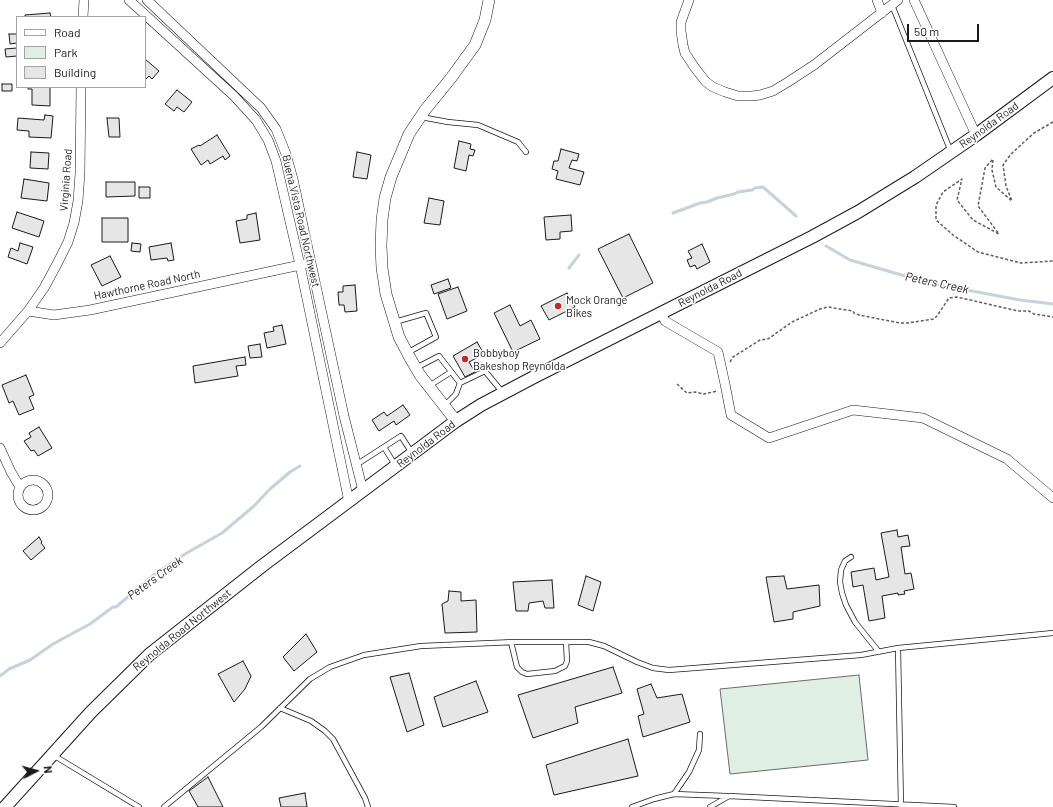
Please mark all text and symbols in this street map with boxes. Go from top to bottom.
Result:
legend [16,16,146,88]
scale bar [909,16,981,42]
text: 50 m [914,24,939,38]
text: Road [54,25,81,39]
text: Park [54,45,78,59]
text: Building [54,65,96,79]
street label: Reynolda Road [957,99,1021,151]
street label: Virginia Road [57,148,75,212]
street label: Buena Vista Road Northwest [279,154,323,288]
street label: Reynolda Road [676,266,744,310]
street label: Hawthorne Road North [93,267,201,303]
water label: Peters Creek [904,269,970,297]
place label: Mock Orange Bikes [566,293,627,319]
marker: Mock Orange Bikes [553,301,563,311]
place label: Bobbyboy Bakeshop Reynolda [473,346,565,372]
marker: Bobbyboy Bakeshop Reynolda [460,354,470,364]
street label: Reynolda Road [394,418,458,470]
water label: Peters Creek [125,553,185,603]
street label: Reynolda Road Northwest [130,586,234,674]
north arrow [16,751,56,791]
text: N [42,765,55,774]

